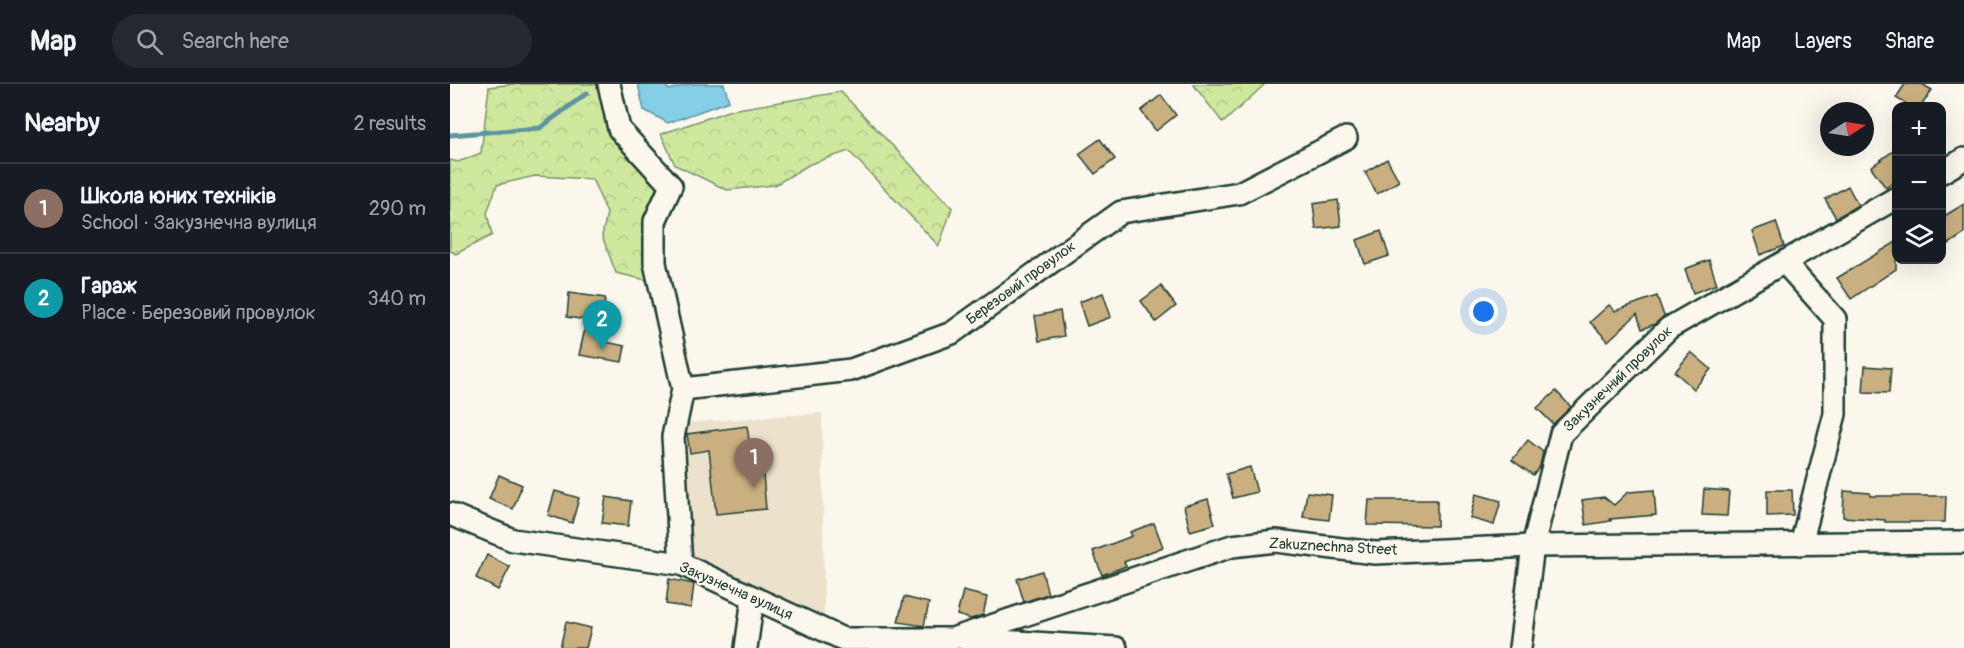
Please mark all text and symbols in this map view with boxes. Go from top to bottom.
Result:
search box [112,14,532,68]
text: Map [30,24,76,59]
icon: search [133,25,166,58]
text: Search here [181,27,289,55]
text: Map [1726,28,1761,55]
text: Layers [1794,28,1852,55]
text: Share [1885,28,1934,55]
north arrow [1820,102,1874,156]
map controls [1892,102,1946,264]
button: + [1892,102,1946,156]
text: Nearby [24,107,100,139]
text: 2 results [354,111,426,136]
button: − [1892,156,1946,210]
text: Школа юних техніків [81,182,276,210]
text: 1 [40,196,47,221]
text: 290 m [369,196,426,221]
text: School · Закузнечна вулиця [81,210,317,235]
button: layers [1892,210,1946,264]
street label: Березовий провулок [962,237,1080,329]
text: Гараж [81,272,136,300]
text: 2 [38,286,49,311]
text: 340 m [367,286,426,311]
your location [1469,297,1498,326]
text: Place · Березовий провулок [81,300,316,325]
pin: 2 [582,300,622,350]
street label: Закузнечний провулок [1559,322,1677,436]
pin: 1 [734,438,774,488]
street label: Zakuznechna Street [1268,534,1399,560]
street label: Закузнечна вулиця [676,557,796,625]

